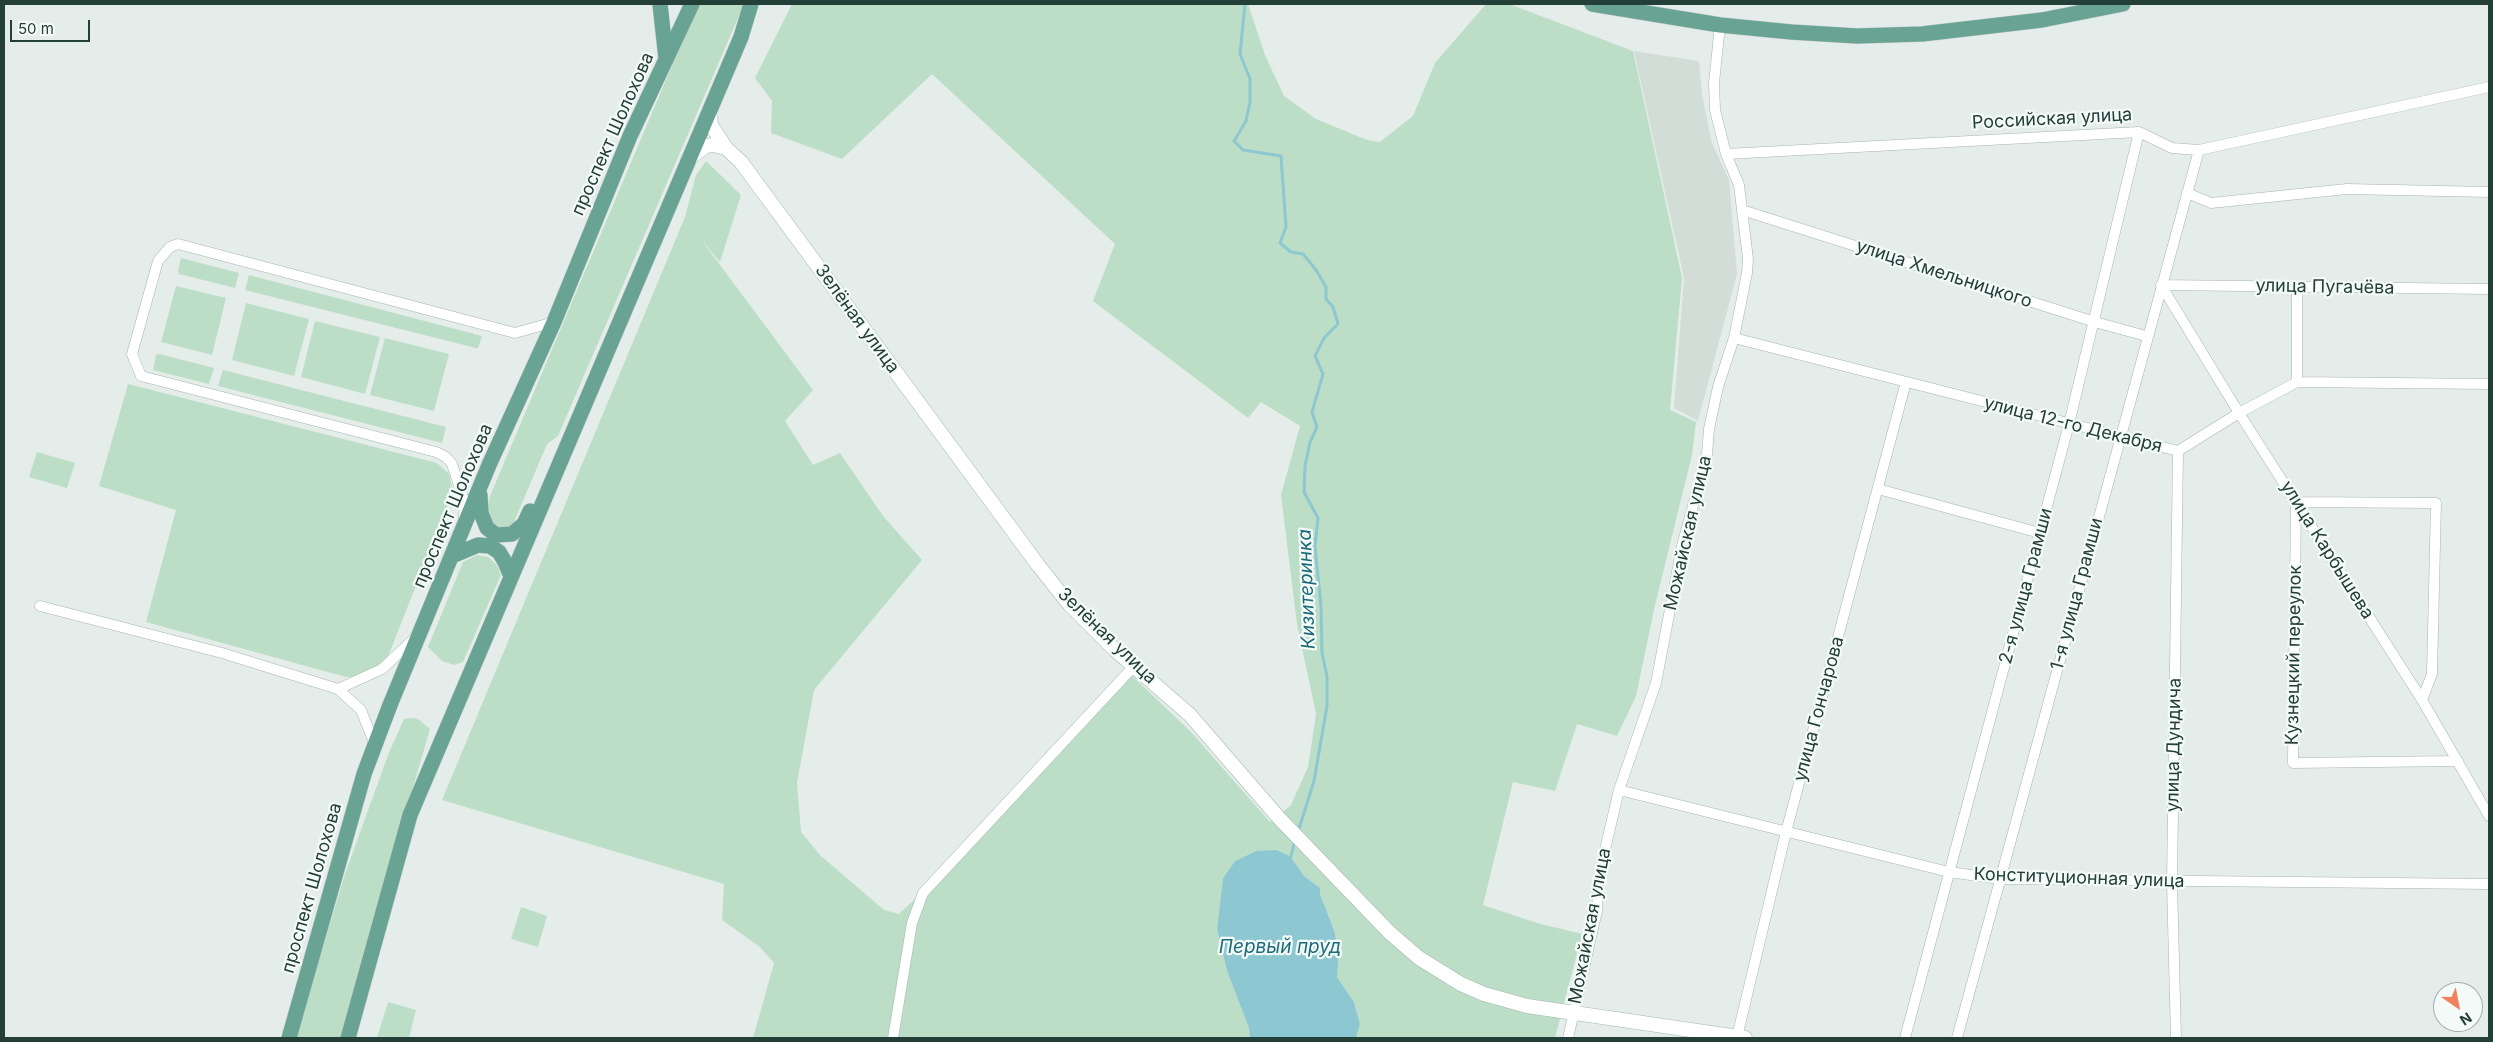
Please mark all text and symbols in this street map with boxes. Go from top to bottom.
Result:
scale bar [12,10,92,42]
text: 50 m [18,19,54,38]
street label: проспект Шолохова [567,49,659,219]
street label: Российская улица [1971,104,2133,134]
street label: улица Хмельницкого [1853,235,2035,313]
street label: Зелёная улица [810,260,904,378]
street label: улица Пугачёва [2255,275,2395,299]
street label: улица 12-го Декабря [1982,392,2164,458]
street label: проспект Шолохова [409,421,497,591]
street label: Можайская улица [1660,453,1716,613]
street label: улица Карбышева [2276,477,2378,623]
street label: 2-я улица Грамши [1995,506,2057,666]
street label: 1-я улица Грамши [2046,515,2108,673]
water label: Кизитеринка [1294,529,1320,649]
street label: Кузнецкий переулок [2282,565,2306,745]
street label: Зелёная улица [1053,583,1161,689]
street label: улица Гончарова [1789,634,1849,784]
street label: улица Дундича [2162,678,2186,812]
street label: проспект Шолохова [277,800,347,976]
street label: Можайская улица [1564,846,1616,1006]
street label: Конституционная улица [1973,864,2185,892]
water label: Первый пруд [1219,936,1341,958]
north arrow [2433,982,2483,1032]
text: N [2457,1009,2475,1029]

